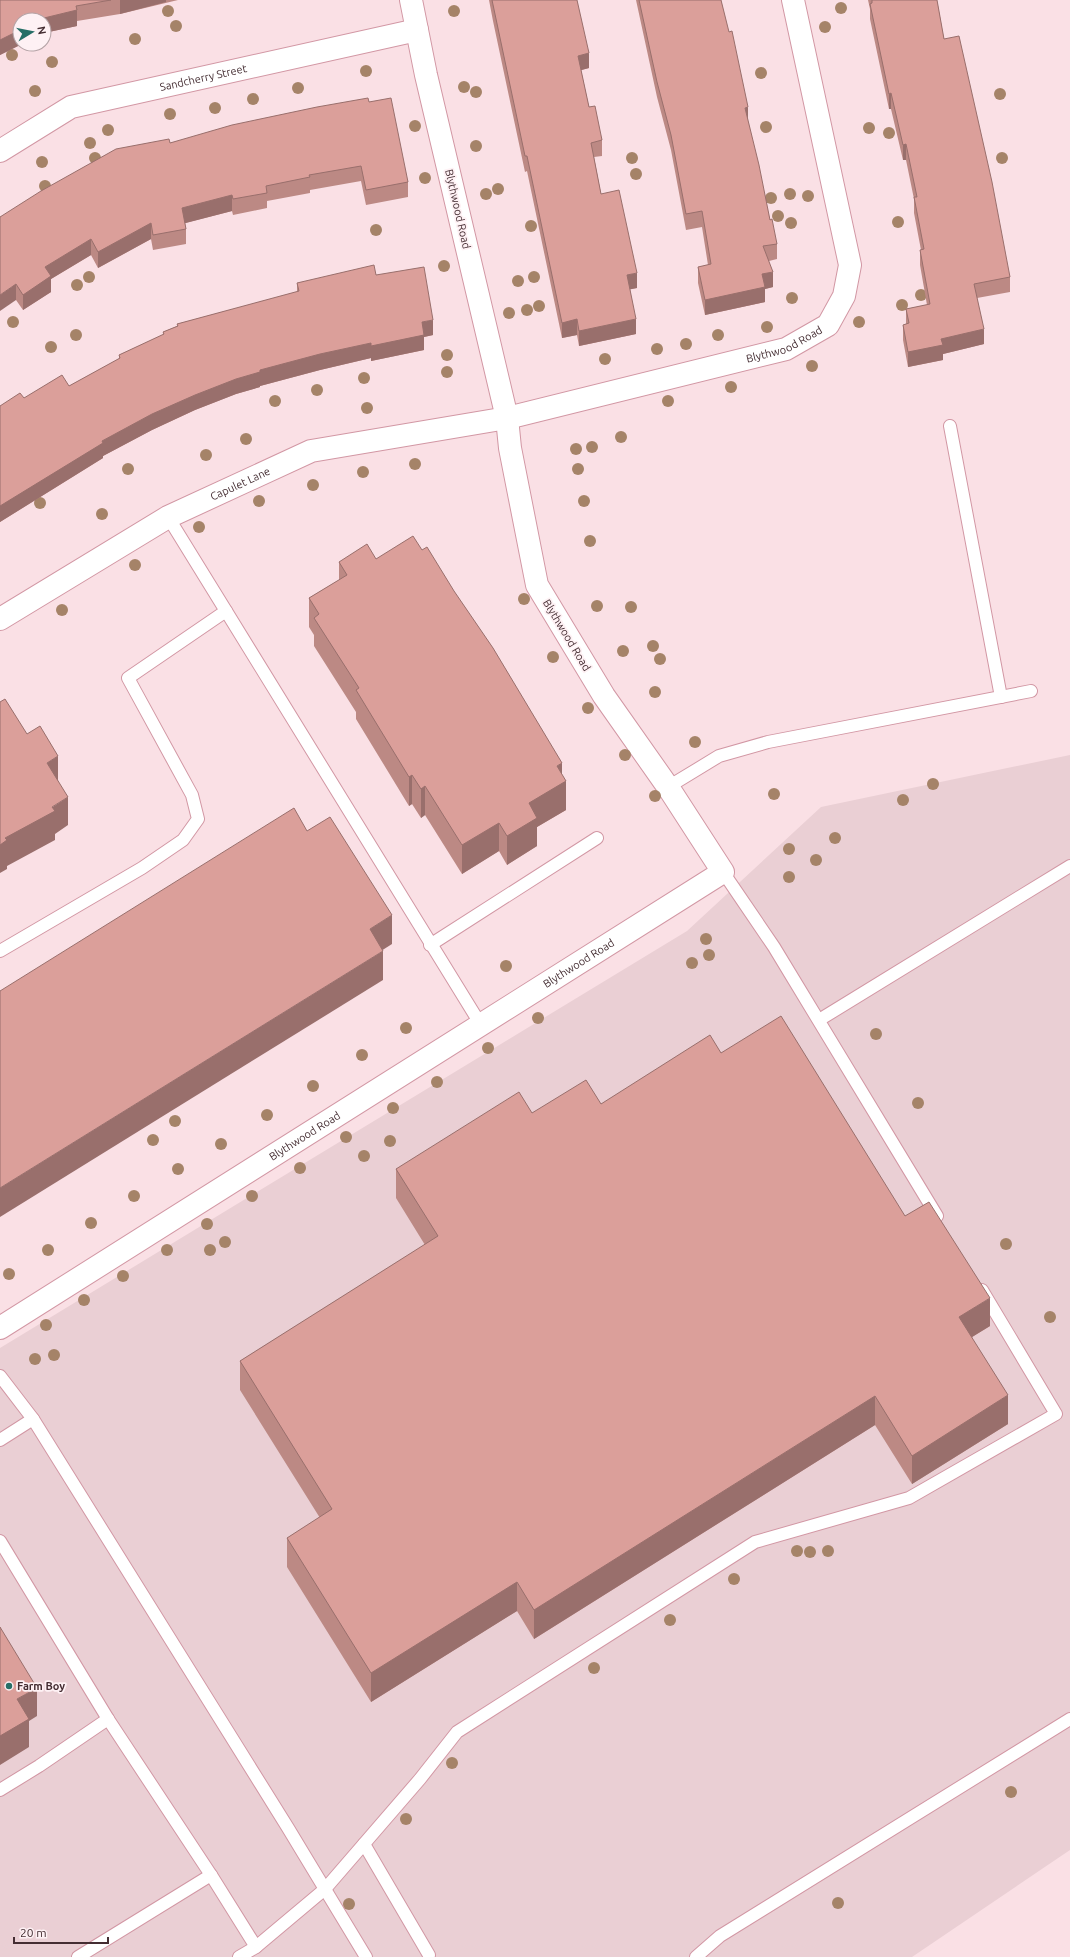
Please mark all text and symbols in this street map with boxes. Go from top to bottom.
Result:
north arrow [12,12,52,52]
text: N [35,25,48,35]
street label: Sandcherry Street [159,62,249,93]
street label: Blythwood Road [443,168,473,250]
street label: Blythwood Road [745,324,824,365]
street label: Capulet Lane [208,465,272,503]
street label: Blythwood Road [541,597,593,673]
street label: Blythwood Road [541,936,616,990]
street label: Blythwood Road [267,1109,342,1163]
place label: Farm Boy [17,1680,65,1692]
marker: Farm Boy [4,1681,14,1691]
scale bar [14,1919,108,1945]
text: 20 m [20,1926,47,1939]

